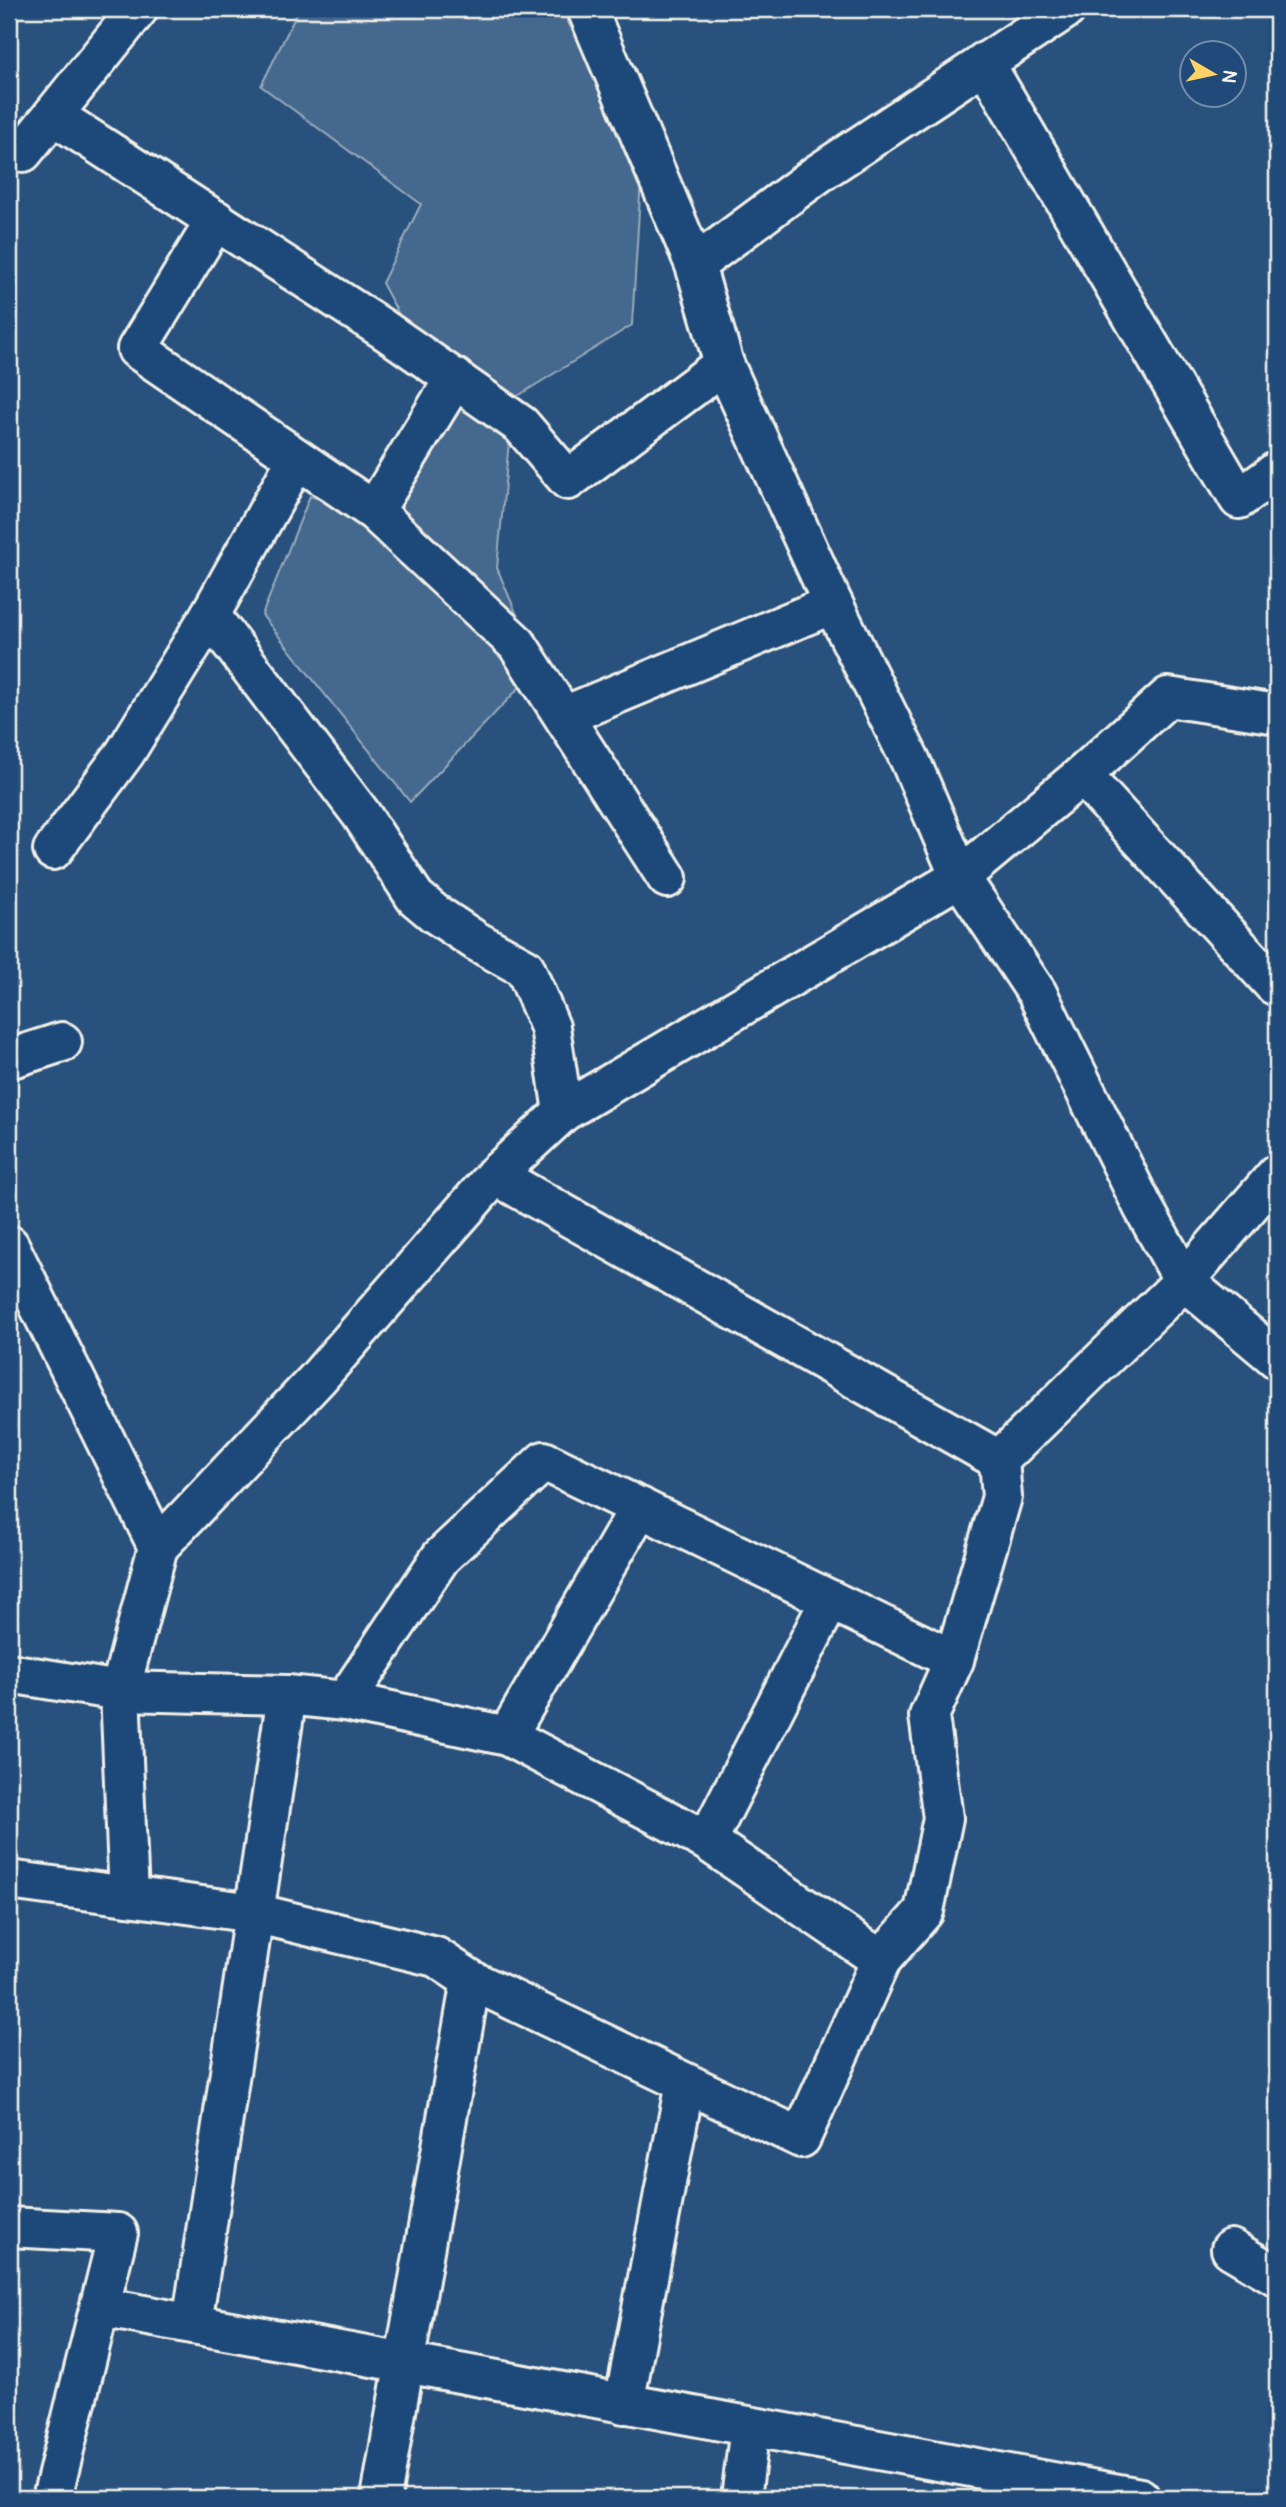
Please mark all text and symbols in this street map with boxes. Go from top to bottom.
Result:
north arrow [1178,38,1248,108]
text: N [1216,68,1242,85]

